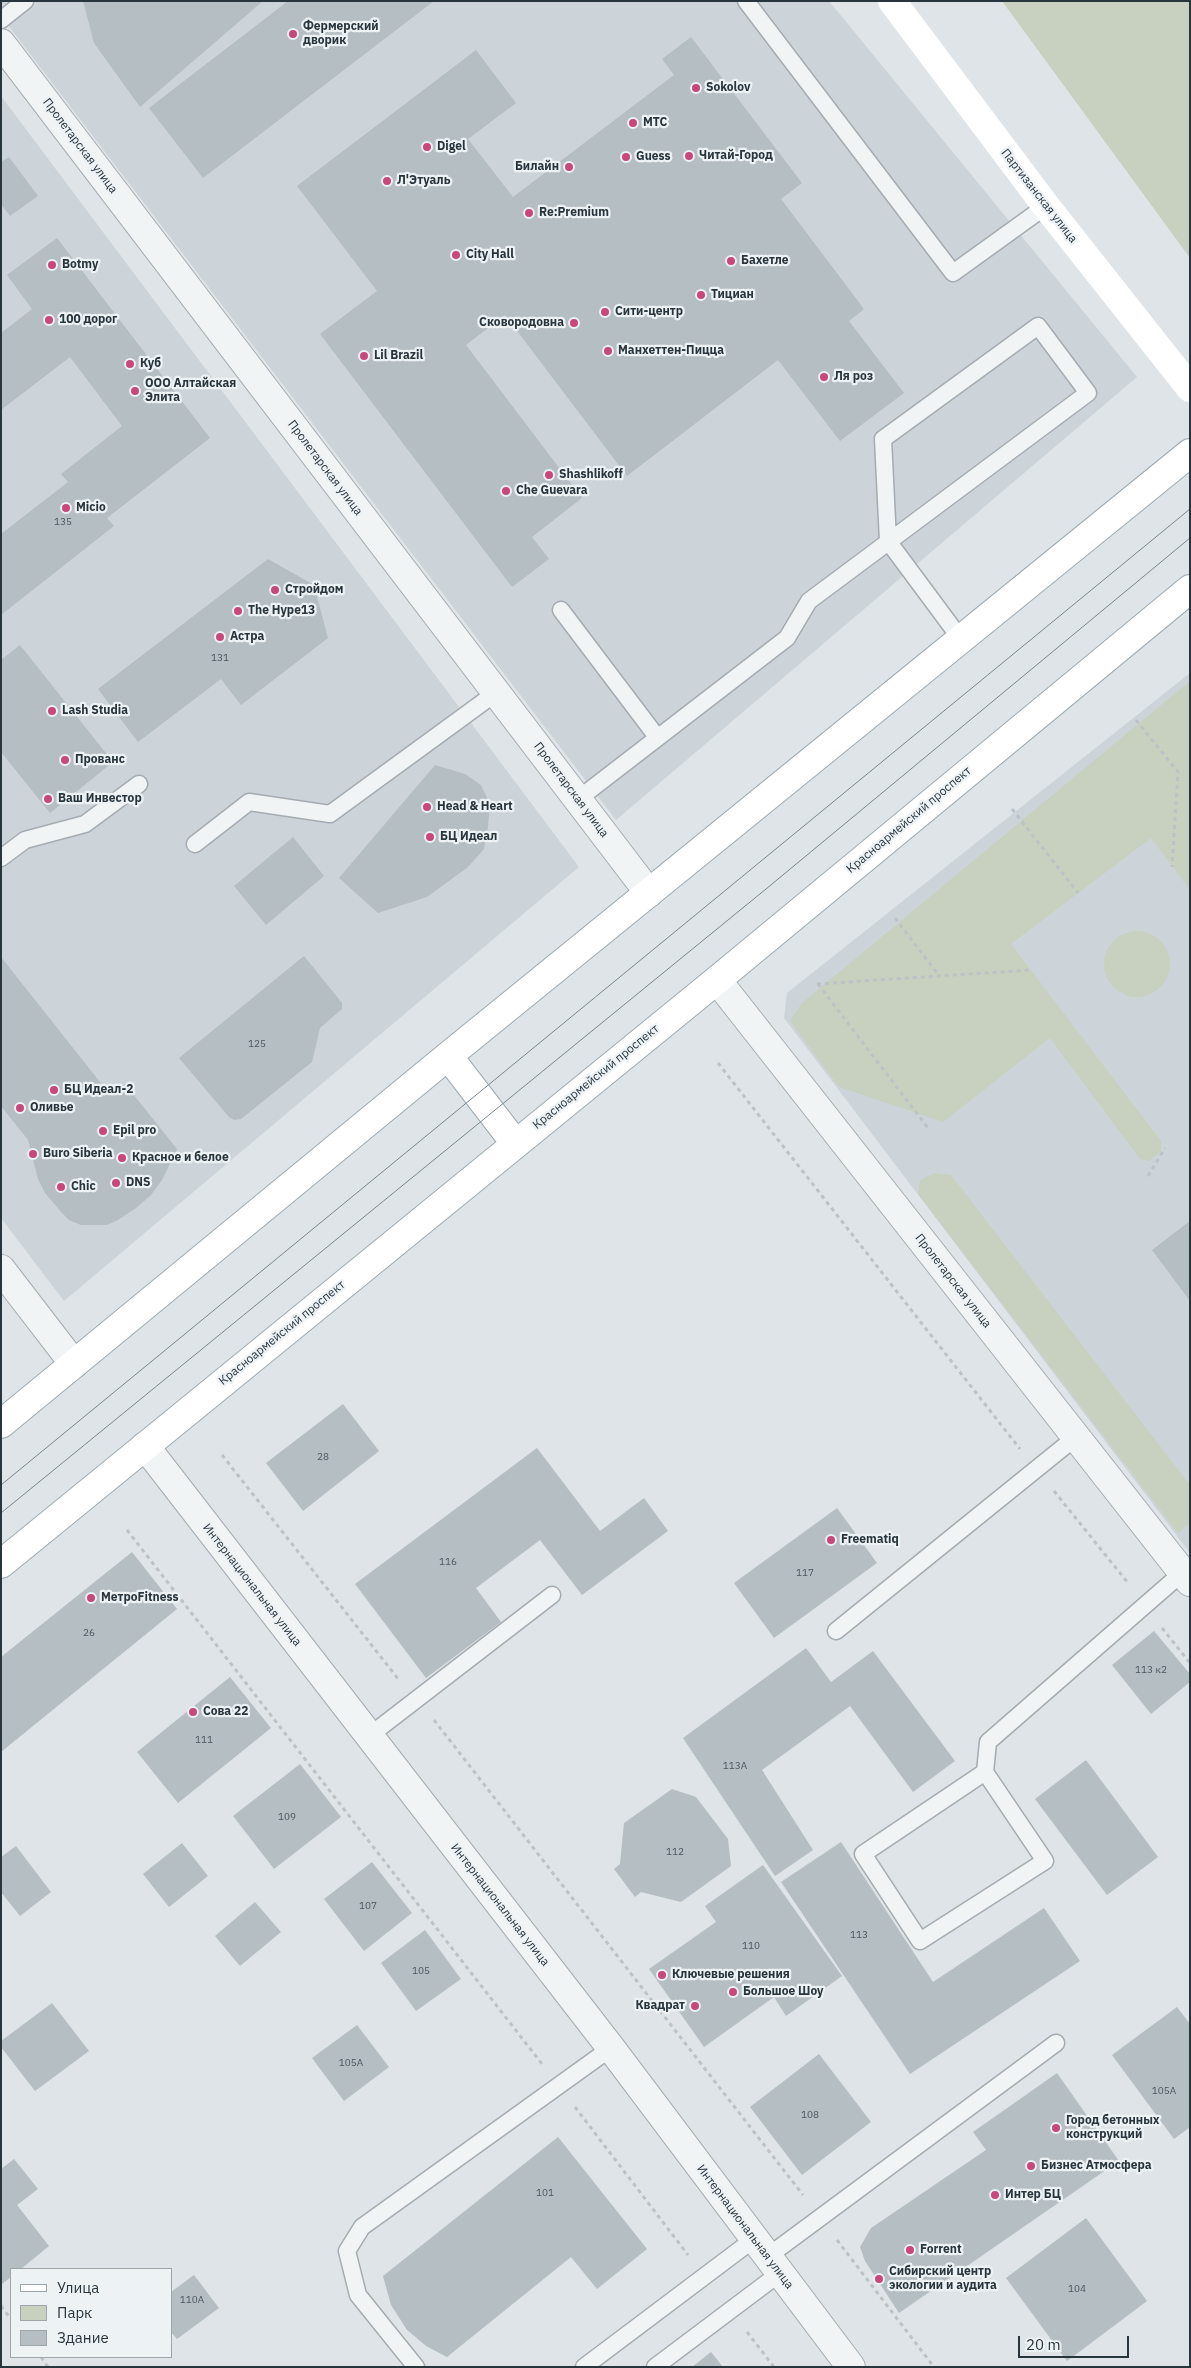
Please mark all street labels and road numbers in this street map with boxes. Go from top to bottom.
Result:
street label: Пролетарская улица [40,96,120,196]
street label: Партизанская улица [998,146,1080,246]
street label: Пролетарская улица [285,418,365,518]
street label: Пролетарская улица [531,740,611,840]
street label: Красноармейский проспект [844,764,974,876]
street label: Красноармейский проспект [530,1022,662,1132]
street label: Пролетарская улица [912,1231,994,1331]
street label: Красноармейский проспект [216,1278,348,1388]
street label: Интернациональная улица [200,1521,304,1649]
street label: Интернациональная улица [448,1841,552,1969]
street label: Интернациональная улица [694,2162,796,2292]

